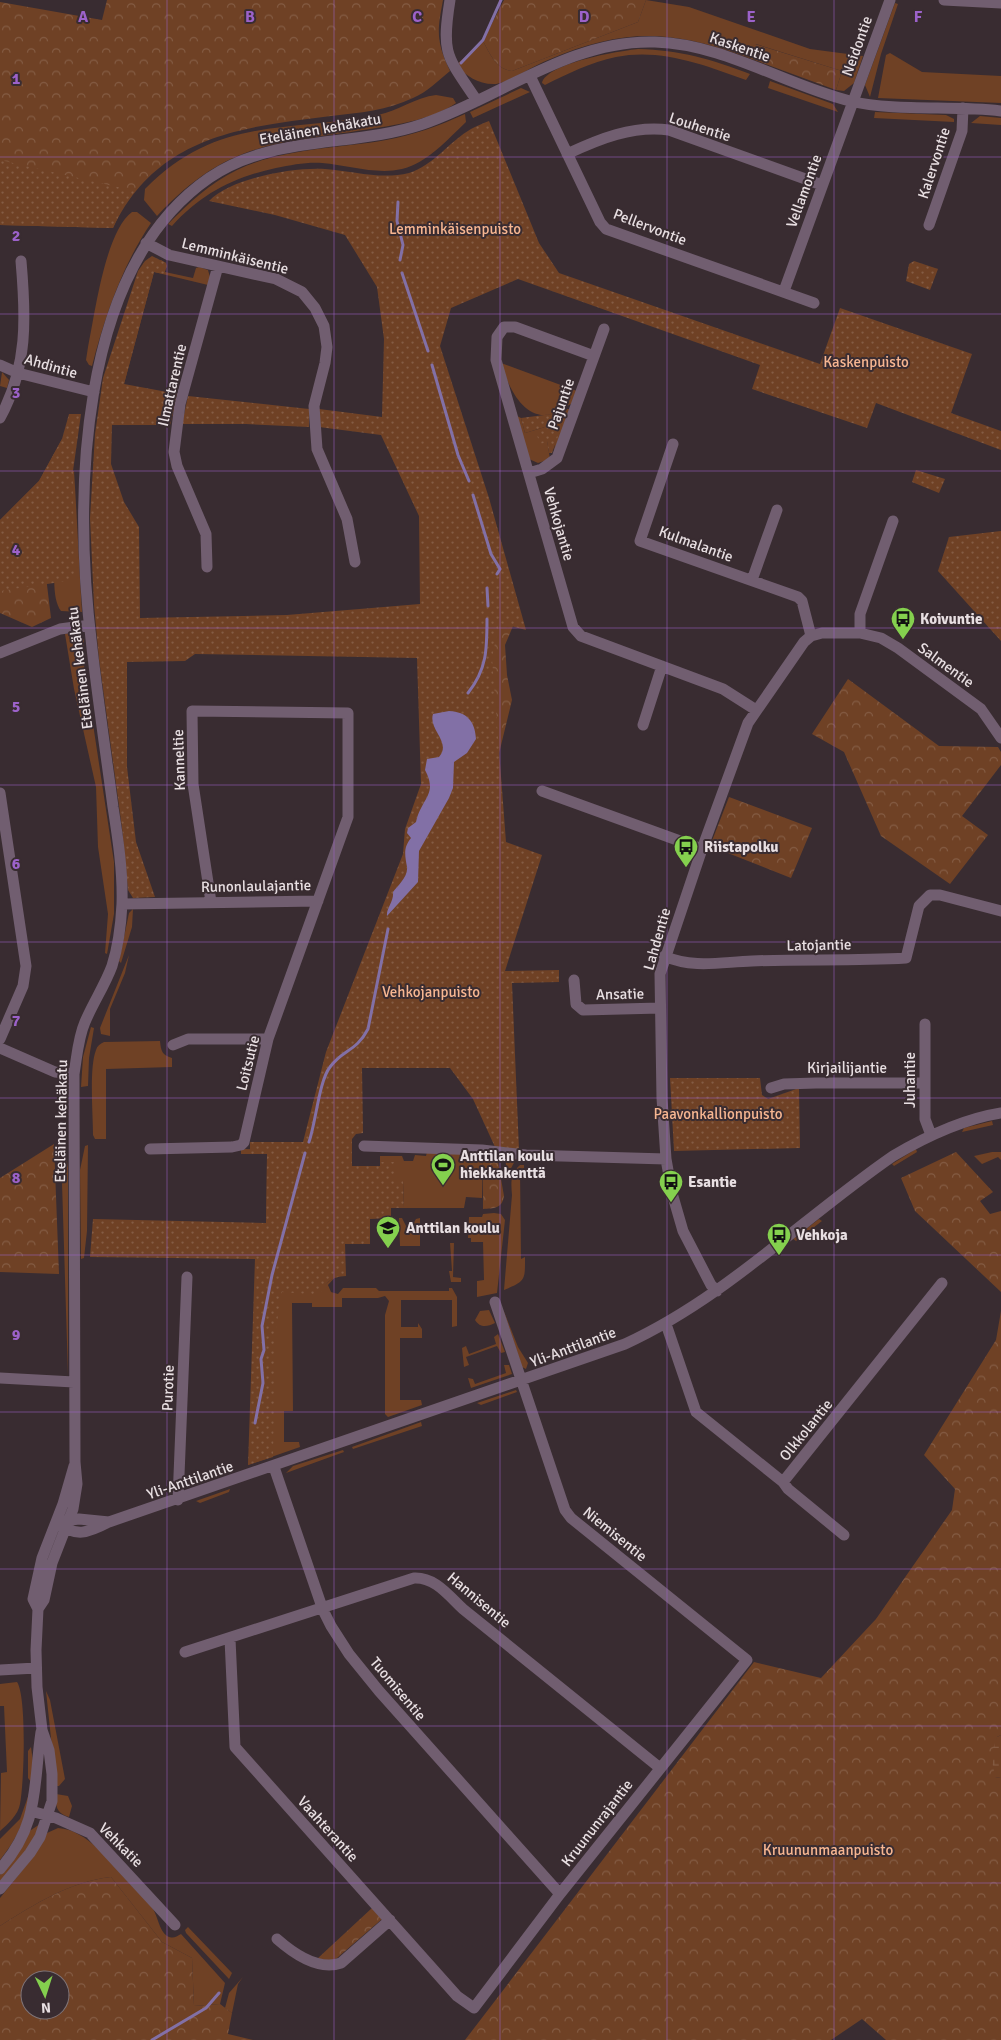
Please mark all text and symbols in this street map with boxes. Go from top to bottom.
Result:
text: A [78,7,89,27]
text: B [245,7,255,27]
text: C [412,7,422,27]
text: D [579,7,590,27]
text: E [746,7,756,27]
text: F [914,7,923,27]
street label: Neidontie [838,13,876,79]
street label: Kaskentie [707,28,773,66]
text: 1 [12,69,21,89]
street label: Eteläinen kehäkatu [258,109,382,149]
street label: Louhentie [667,109,733,145]
street label: Kalervontie [914,125,954,201]
street label: Vellamontie [782,152,826,230]
street label: Pellervontie [611,205,689,249]
park label: Lemminkäisenpuisto [389,220,521,238]
text: 2 [12,226,20,246]
street label: Lemminkäisentie [180,234,290,278]
street label: Ilmattarentie [154,342,190,428]
street label: Ahdintie [22,350,80,382]
park label: Kaskenpuisto [823,353,909,371]
street label: Pajuntie [544,376,578,432]
text: 3 [12,383,20,403]
street label: Vehkojantie [540,485,578,563]
street label: Kulmalantie [656,522,736,566]
text: 4 [12,540,21,560]
street label: Eteläinen kehäkatu [64,606,96,730]
bus stop icon: Koivuntie [890,606,916,640]
place label: Koivuntie [920,610,983,628]
street label: Salmentie [914,639,978,691]
text: 5 [12,697,20,717]
street label: Kanneltie [169,729,189,791]
bus stop icon: Riistapolku [673,834,699,868]
place label: Riistapolku [704,838,779,856]
text: 6 [12,854,21,874]
street label: Runonlaulajantie [201,876,311,896]
street label: Lahdentie [640,906,674,972]
street label: Latojantie [786,935,852,955]
park label: Vehkojanpuisto [382,983,480,1001]
street label: Ansatie [596,985,644,1003]
text: 7 [12,1011,21,1031]
street label: Loitsutie [232,1034,264,1092]
street label: Juhantie [901,1052,919,1108]
street label: Eteläinen kehäkatu [51,1059,71,1183]
street label: Kirjailijantie [807,1059,887,1077]
park label: Paavonkallionpuisto [653,1105,783,1123]
place label: Anttilan koulu hiekkakenttä [460,1147,554,1182]
sports icon: Anttilan koulu hiekkakenttä [430,1152,456,1186]
text: 8 [12,1168,21,1188]
bus stop icon: Esantie [658,1169,684,1203]
place label: Esantie [688,1173,737,1191]
school or university icon: Anttilan koulu [375,1215,401,1249]
place label: Anttilan koulu [406,1219,500,1237]
bus stop icon: Vehkoja [766,1222,792,1256]
place label: Vehkoja [796,1226,848,1244]
street label: Yli-Anttilantie [527,1323,619,1371]
text: 9 [12,1325,21,1345]
street label: Purotie [158,1365,178,1411]
street label: Olkkolantie [776,1396,836,1464]
street label: Yli-Anttilantie [144,1457,236,1503]
street label: Niemisentie [579,1503,651,1565]
street label: Hannisentie [444,1568,514,1632]
street label: Tuomisentie [366,1654,430,1724]
street label: Kruununrajantie [557,1776,637,1870]
street label: Vaahterantie [294,1792,362,1866]
street label: Vehkatie [95,1819,147,1871]
park label: Kruununmaanpuisto [763,1841,893,1859]
north arrow [20,1970,70,2020]
text: N [40,1999,51,2016]

